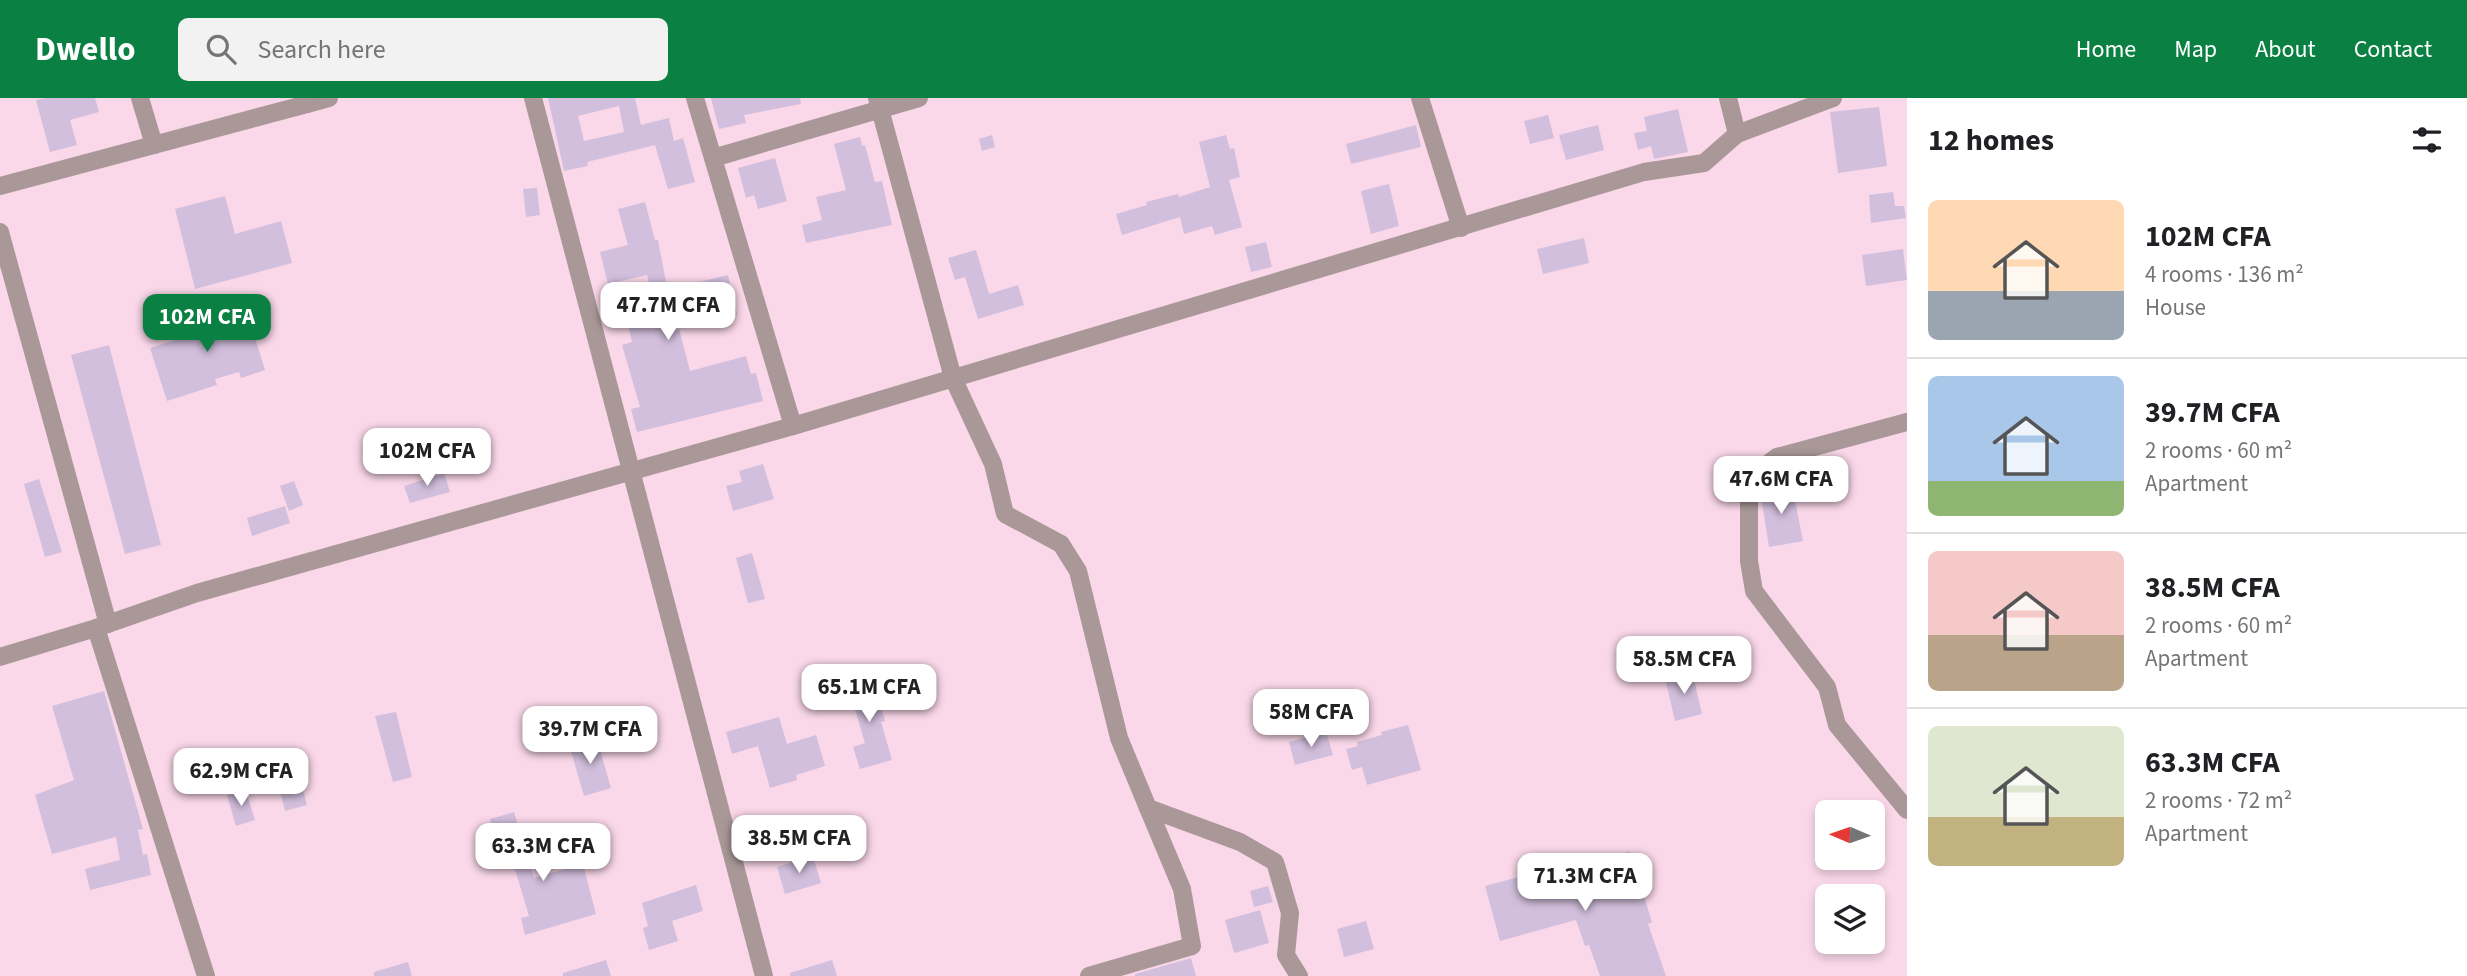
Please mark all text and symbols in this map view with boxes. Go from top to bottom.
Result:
search box [178,18,668,81]
text: Dwello [35,26,136,73]
icon: search [202,30,240,68]
text: Search here [258,31,386,68]
text: Home [2076,32,2136,67]
text: Map [2174,32,2217,67]
text: About [2255,32,2316,67]
text: Contact [2354,32,2432,67]
text: 12 homes [1928,119,2054,162]
icon: filters [2408,121,2446,159]
text: 102M CFA [2145,215,2271,258]
icon: home [1984,228,2068,312]
text: 4 rooms · 136 m² [2145,258,2304,291]
pin: 47.7M CFA [588,282,748,342]
text: 47.7M CFA [616,288,720,321]
text: House [2145,291,2206,324]
pin: 102M CFA [135,294,279,354]
text: 102M CFA [159,300,255,333]
text: 39.7M CFA [2145,391,2280,434]
icon: home [1984,404,2068,488]
pin: 102M CFA [355,428,499,488]
text: 102M CFA [379,434,475,467]
text: 2 rooms · 60 m² [2145,434,2292,467]
pin: 47.6M CFA [1701,456,1861,516]
text: 47.6M CFA [1729,462,1833,495]
text: Apartment [2145,467,2248,500]
text: 38.5M CFA [2145,566,2280,609]
icon: home [1984,579,2068,663]
text: 2 rooms · 60 m² [2145,609,2292,642]
pin: 58.5M CFA [1604,636,1764,696]
text: 58.5M CFA [1632,642,1736,675]
text: Apartment [2145,642,2248,675]
pin: 65.1M CFA [789,664,949,724]
text: 65.1M CFA [817,670,921,703]
pin: 58M CFA [1246,690,1376,749]
text: 58M CFA [1269,695,1353,728]
pin: 39.7M CFA [510,706,670,766]
text: 39.7M CFA [538,712,642,745]
text: 63.3M CFA [2145,741,2280,784]
pin: 62.9M CFA [161,748,321,808]
text: 62.9M CFA [189,754,293,787]
icon: home [1984,754,2068,838]
text: 2 rooms · 72 m² [2145,784,2292,817]
north arrow [1815,800,1885,870]
map controls [1815,800,1885,954]
pin: 38.5M CFA [719,816,879,875]
text: Apartment [2145,817,2248,850]
text: 38.5M CFA [747,821,851,854]
pin: 63.3M CFA [463,824,623,883]
text: 63.3M CFA [491,829,595,862]
pin: 71.3M CFA [1505,854,1665,913]
text: 71.3M CFA [1533,859,1637,892]
button: layers [1815,884,1885,954]

